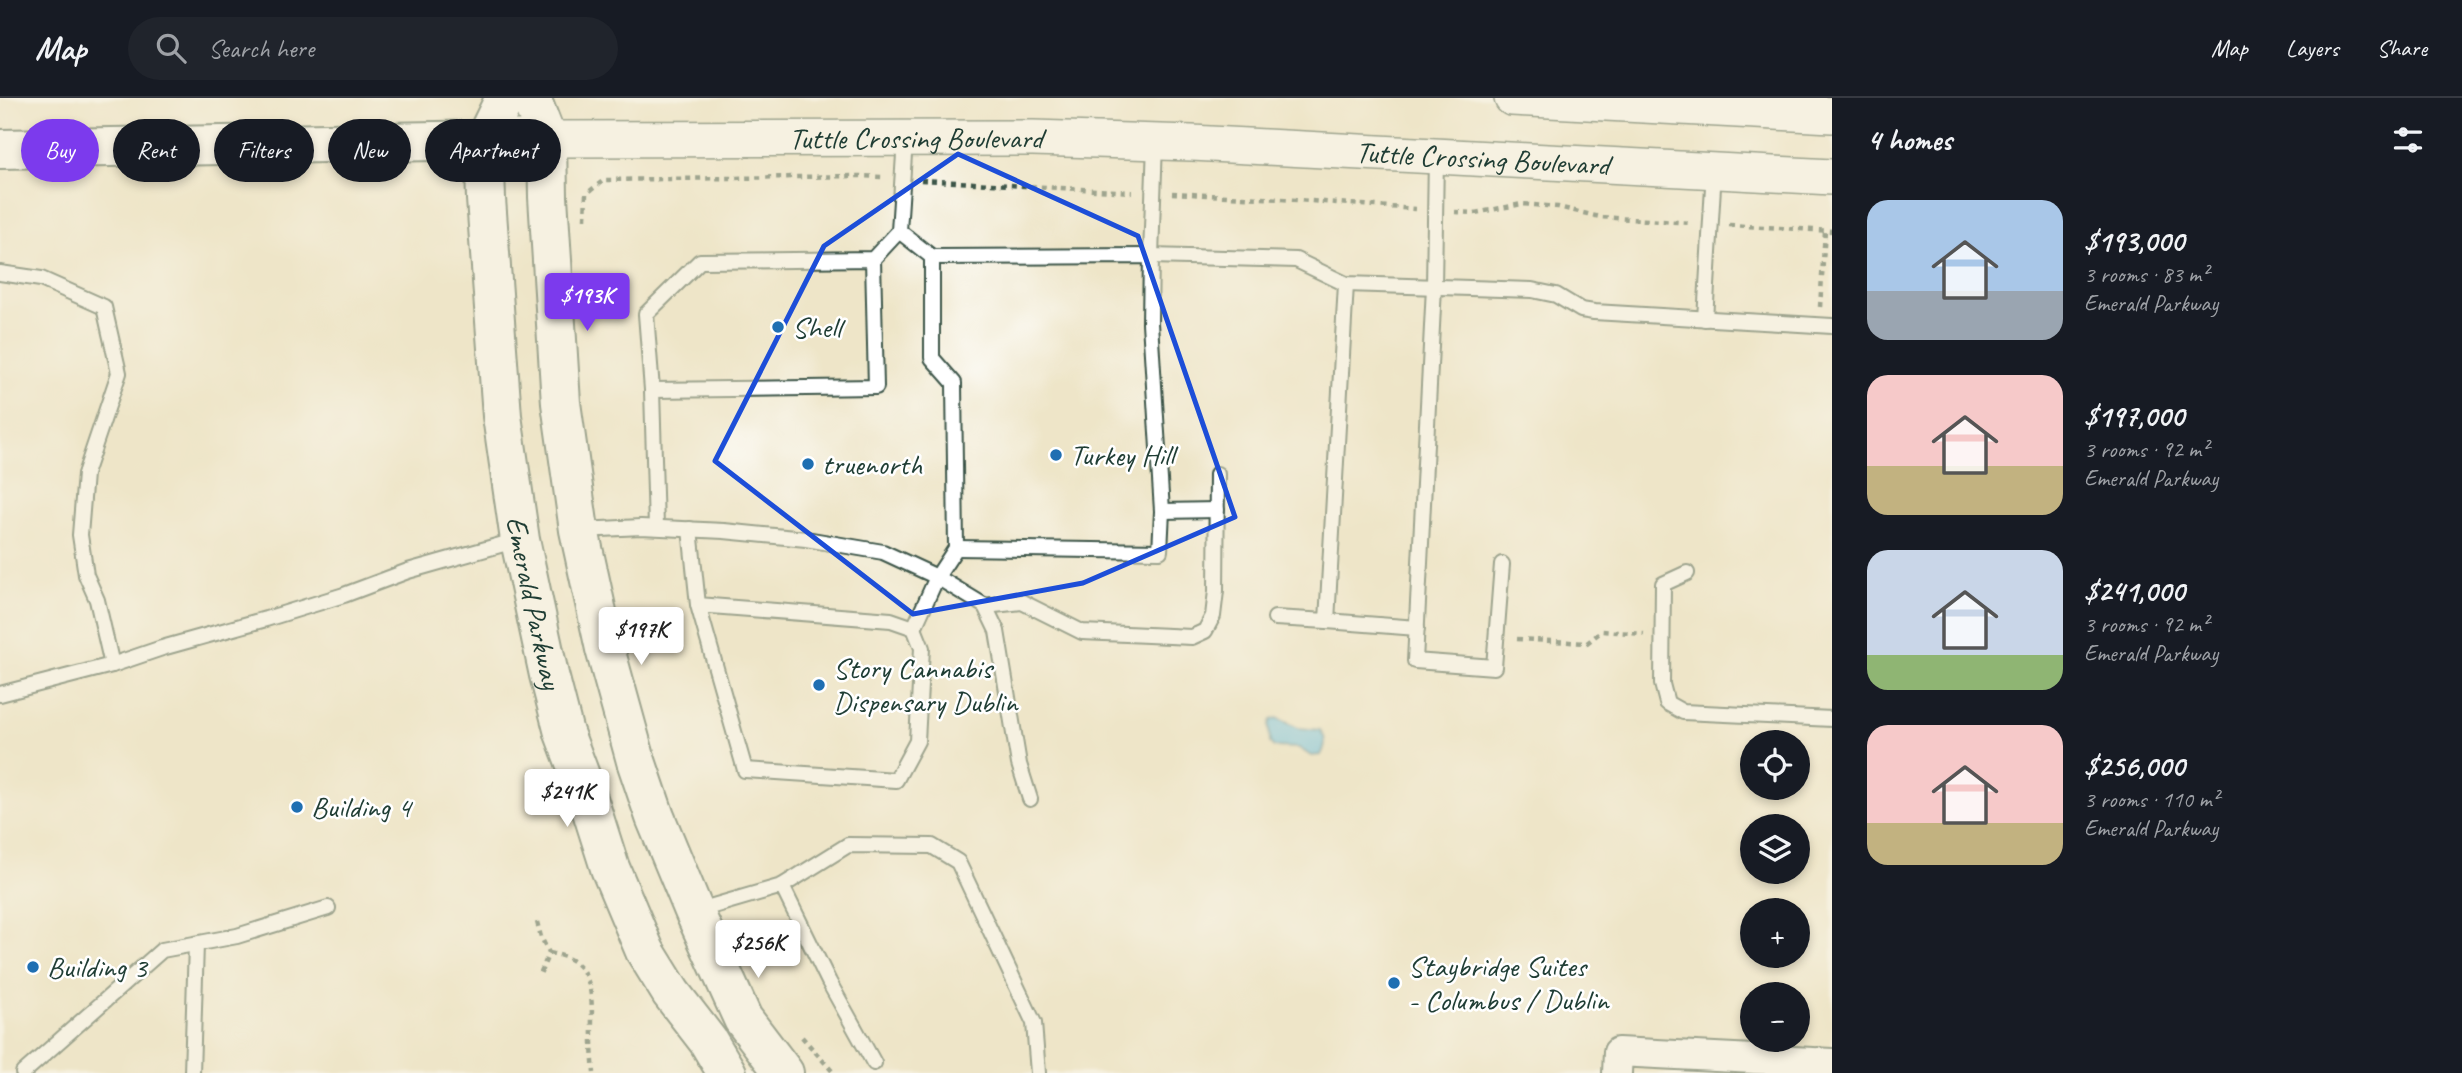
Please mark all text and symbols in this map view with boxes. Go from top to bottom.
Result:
search box [128,17,618,80]
text: Map [35,27,86,69]
icon: search [152,29,190,67]
text: Search here [208,32,314,65]
text: Map [2211,33,2248,63]
text: Layers [2286,33,2339,63]
text: Share [2377,33,2427,63]
chip: Buy [21,119,99,182]
chip: Rent [113,119,200,182]
chip: Filters [214,119,314,182]
chip: New [328,119,411,182]
chip: Apartment [425,119,561,182]
street label: Tuttle Crossing Boulevard [789,119,1048,158]
text: 4 homes [1867,121,1952,159]
icon: filters [2389,121,2427,159]
street label: Tuttle Crossing Boulevard [1355,133,1615,184]
text: $193,000 [2084,222,2184,260]
icon: home [1923,228,2007,312]
text: 3 rooms · 83 m² [2084,260,2208,289]
pin: $193K [538,274,636,333]
text: $193K [561,281,613,310]
text: Emerald Parkway [2084,289,2218,318]
place label: Shell [792,308,846,346]
marker: Shell [770,319,786,335]
text: $197,000 [2084,397,2184,435]
icon: home [1923,403,2007,487]
text: 3 rooms · 92 m² [2084,435,2208,464]
place label: Turkey Hill [1070,436,1179,474]
place label: truenorth [822,445,922,483]
marker: Turkey Hill [1048,447,1064,463]
marker: truenorth [800,456,816,472]
text: Emerald Parkway [2084,464,2218,493]
street label: Emerald Parkway [498,514,571,695]
text: $241,000 [2084,572,2184,610]
icon: home [1923,578,2007,662]
pin: $197K [592,608,690,667]
text: 3 rooms · 92 m² [2084,610,2208,639]
text: $197K [615,615,667,644]
text: Emerald Parkway [2084,639,2218,668]
place label: Story Cannabis Dispensary Dublin [833,649,1019,721]
marker: Story Cannabis Dispensary Dublin [811,677,827,693]
map controls [1740,730,1810,1052]
button: locate [1740,730,1810,800]
text: $256,000 [2084,747,2185,785]
icon: home [1923,753,2007,837]
pin: $241K [518,770,616,829]
text: $241K [540,777,594,806]
text: 3 rooms · 110 m² [2084,785,2219,814]
place label: Building 4 [311,788,413,826]
marker: Building 4 [289,799,305,815]
button: layers [1740,814,1810,884]
text: Emerald Parkway [2084,814,2218,843]
button: + [1740,898,1810,968]
pin: $256K [709,920,807,980]
text: $256K [731,928,785,957]
place label: Staybridge Suites - Columbus / Dublin [1408,947,1610,1019]
place label: Building 3 [47,948,149,986]
marker: Building 3 [25,959,41,975]
marker: Staybridge Suites - Columbus / Dublin [1386,975,1402,991]
button: − [1740,982,1810,1052]

